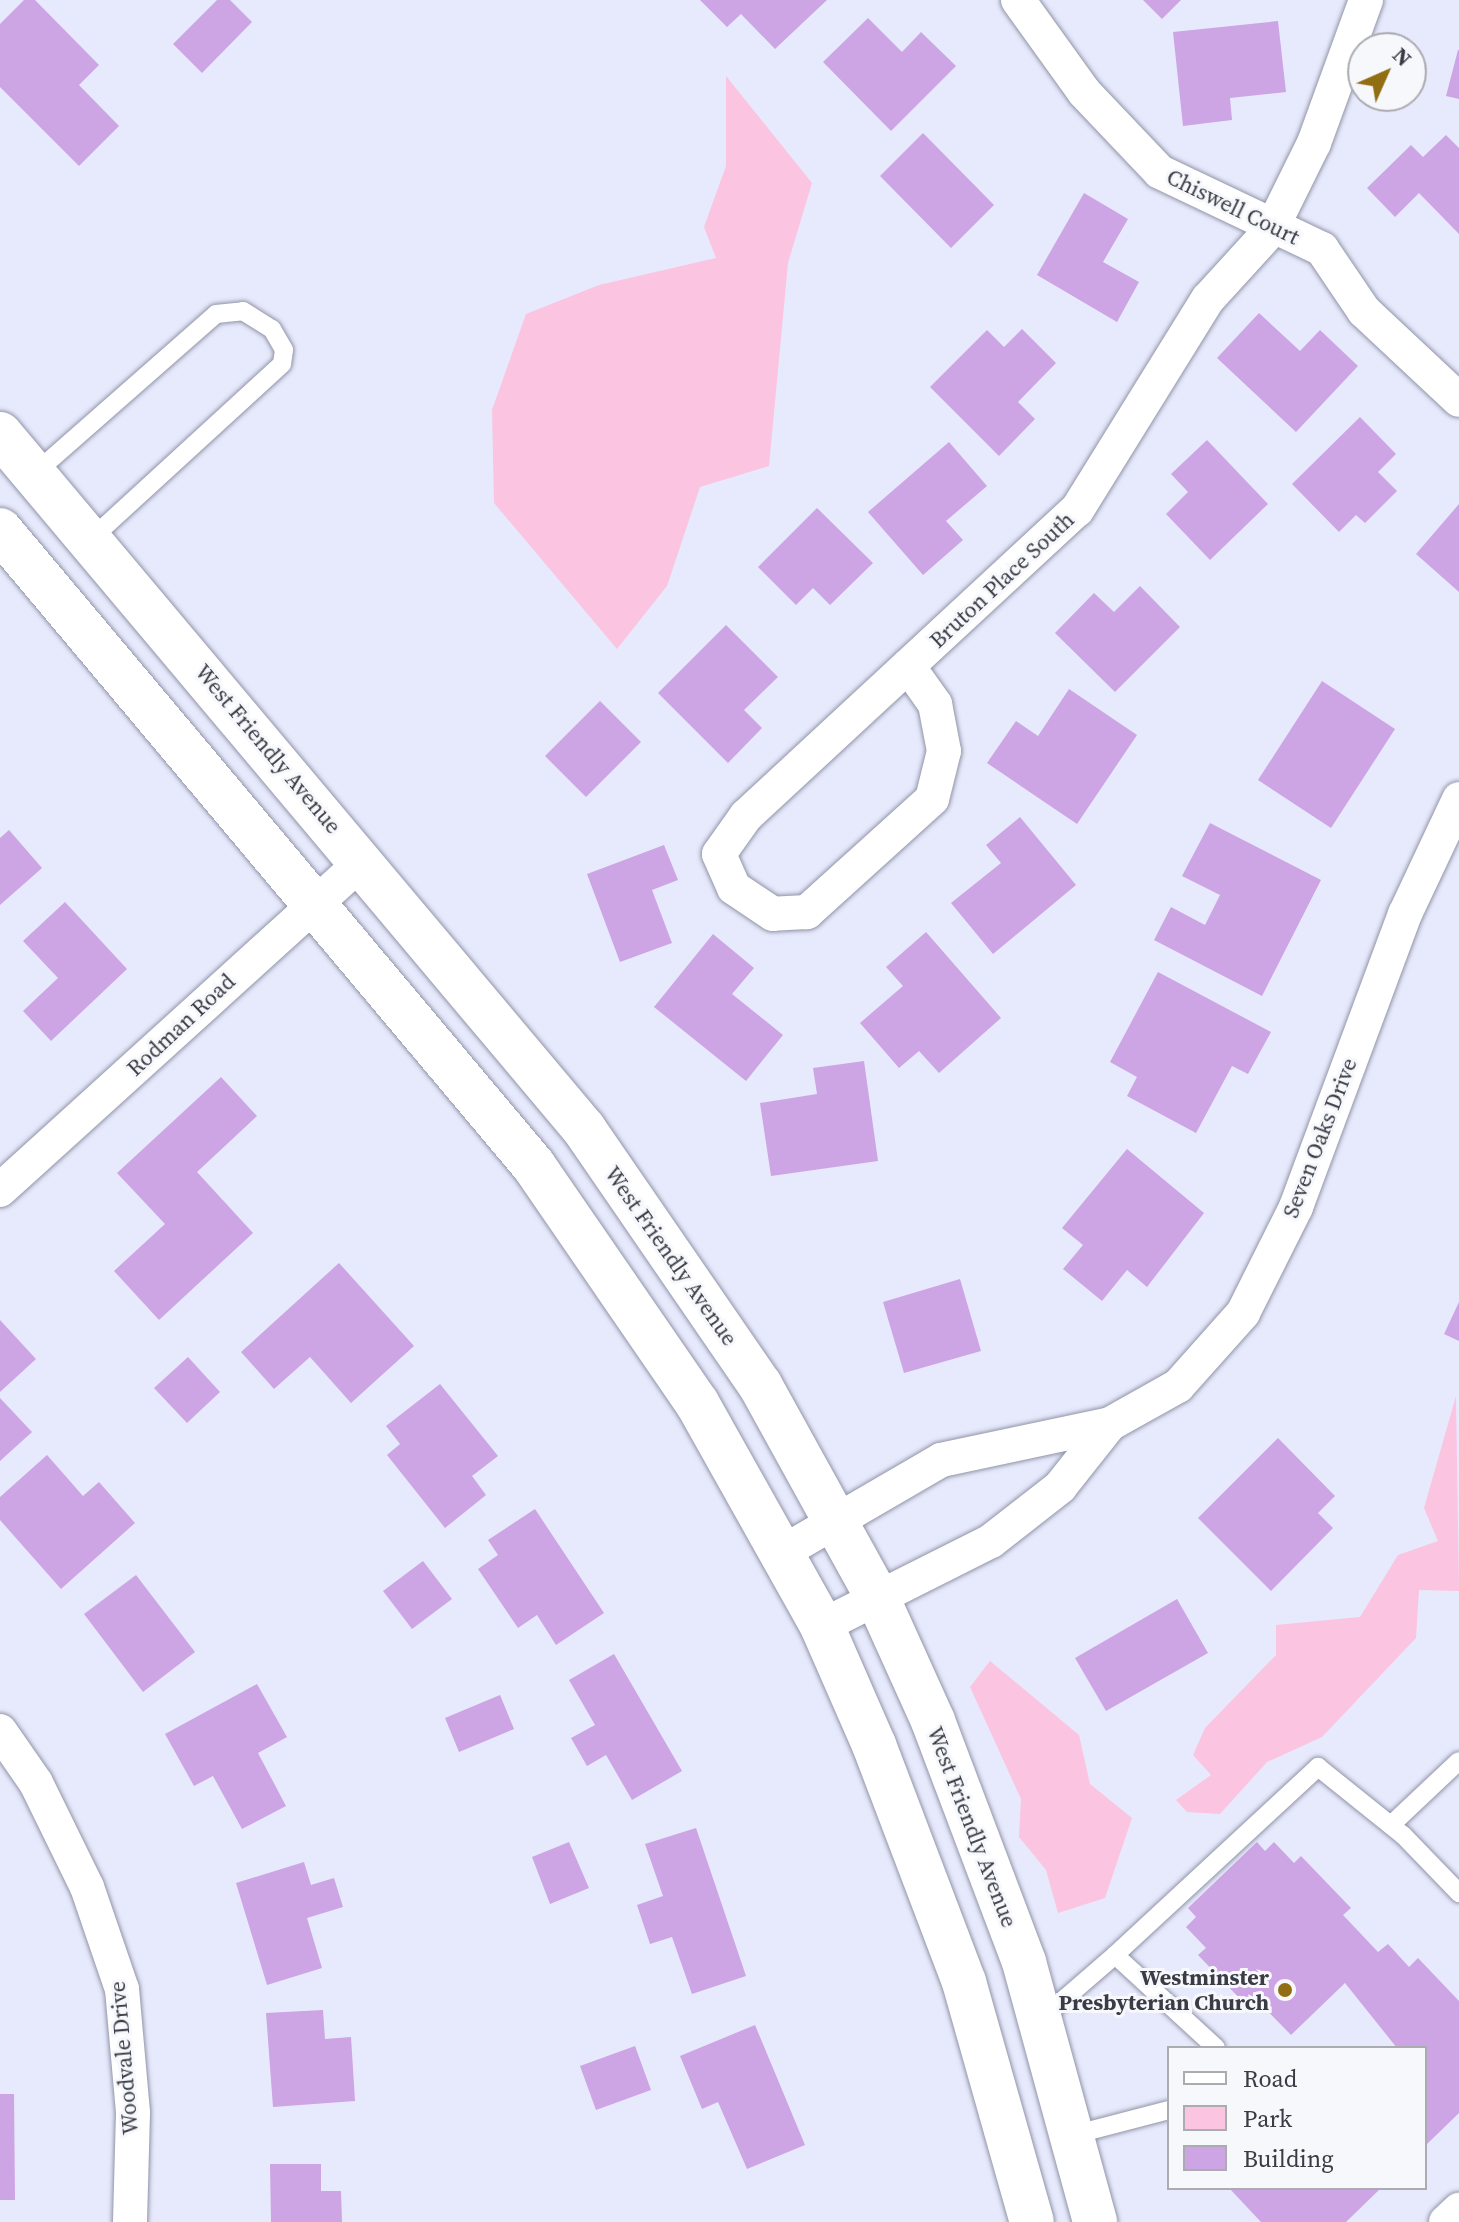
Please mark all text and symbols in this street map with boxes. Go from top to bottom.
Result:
north arrow [1347,32,1427,112]
text: N [1386,40,1419,73]
street label: Chiswell Court [1162,164,1304,250]
street label: Bruton Place South [924,506,1080,654]
street label: West Friendly Avenue [190,659,346,839]
street label: Rodman Road [122,968,240,1082]
street label: Seven Oaks Drive [1277,1054,1363,1222]
street label: West Friendly Avenue [599,1161,743,1351]
street label: West Friendly Avenue [922,1723,1022,1931]
place label: Westminster Presbyterian Church [1059,1964,1269,2016]
street label: Woodvale Drive [104,1980,144,2136]
marker: Westminster Presbyterian Church [1276,1981,1294,1999]
legend [1167,2046,1427,2190]
text: Road [1243,2062,1297,2095]
text: Park [1243,2102,1292,2135]
text: Building [1243,2142,1334,2175]

